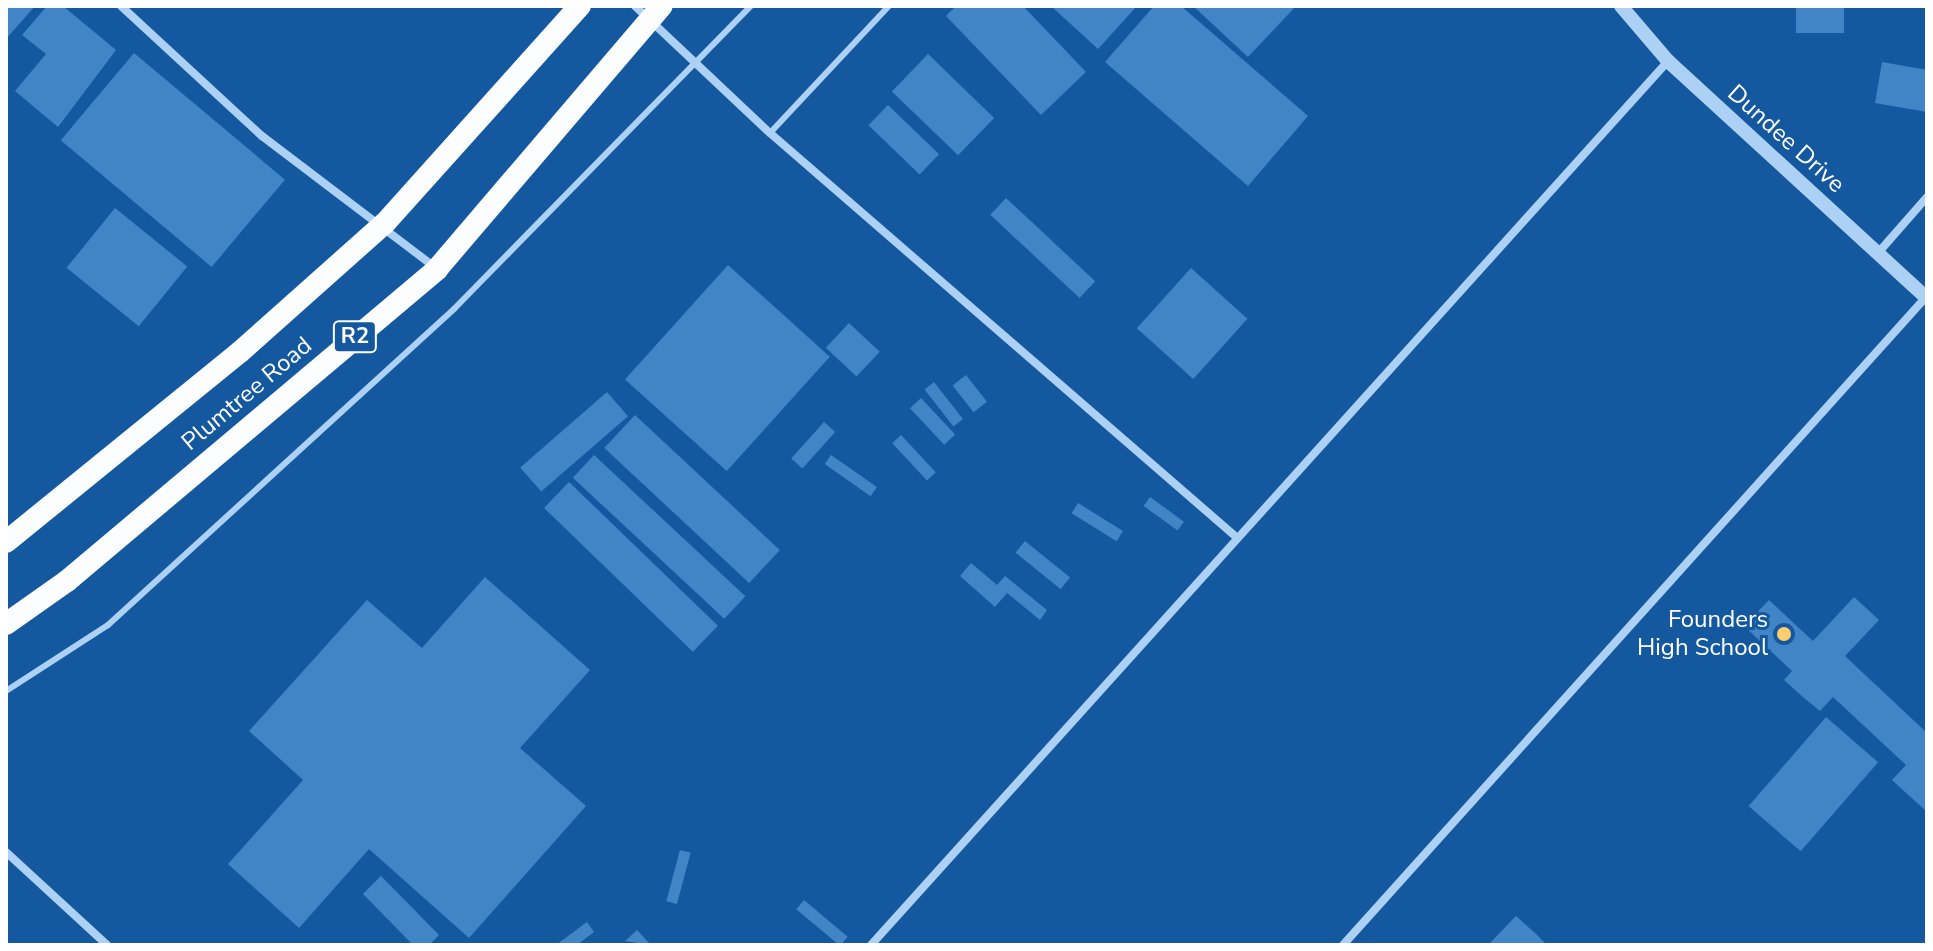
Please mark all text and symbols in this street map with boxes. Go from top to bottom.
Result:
street label: Dundee Drive [1722,79,1850,199]
road number: R2 [331,319,379,355]
street label: Plumtree Road [176,331,318,457]
place label: Founders High School [1637,606,1768,662]
marker: Founders High School [1775,625,1793,643]

